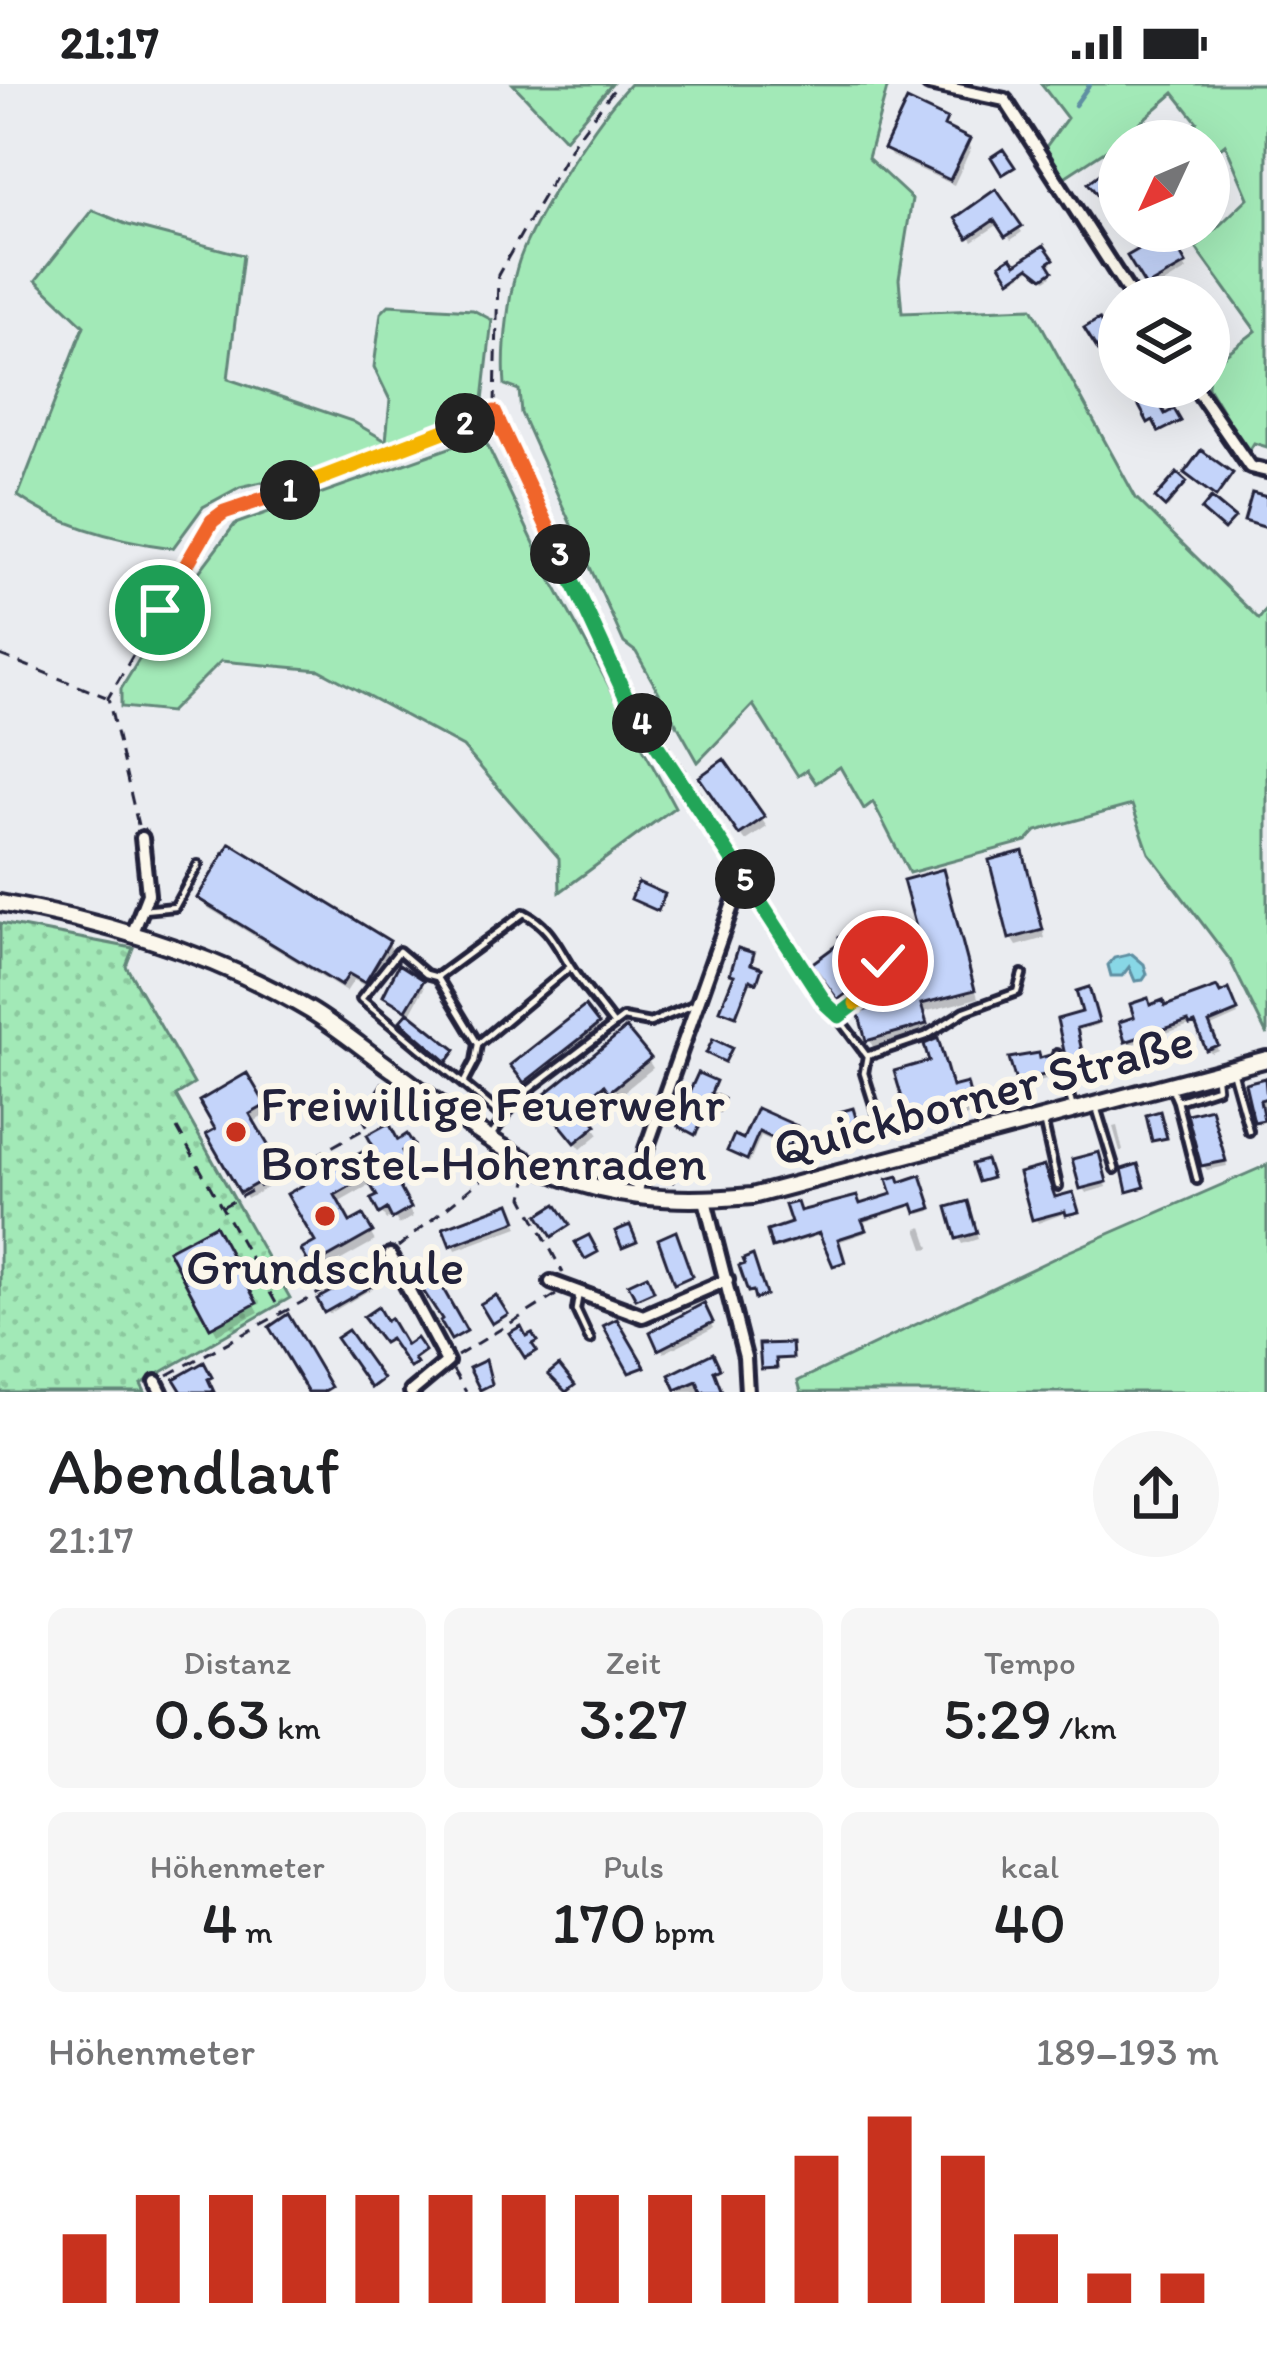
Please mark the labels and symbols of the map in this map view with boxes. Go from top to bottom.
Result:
north arrow [1098,120,1230,252]
pin: 2 [435,393,495,453]
pin: 1 [260,460,320,520]
pin: 3 [530,524,590,584]
pin [109,559,211,661]
pin: 4 [612,693,672,753]
pin: 5 [715,849,775,909]
pin [832,910,934,1012]
street label: Quickborner Straße [766,1009,1200,1179]
place label: Freiwillige Feuerwehr Borstel-Hohenraden [260,1073,725,1193]
marker: Freiwillige Feuerwehr Borstel-Hohenraden [223,1119,249,1145]
marker: Grundschule [312,1203,338,1229]
place label: Grundschule [186,1236,464,1297]

